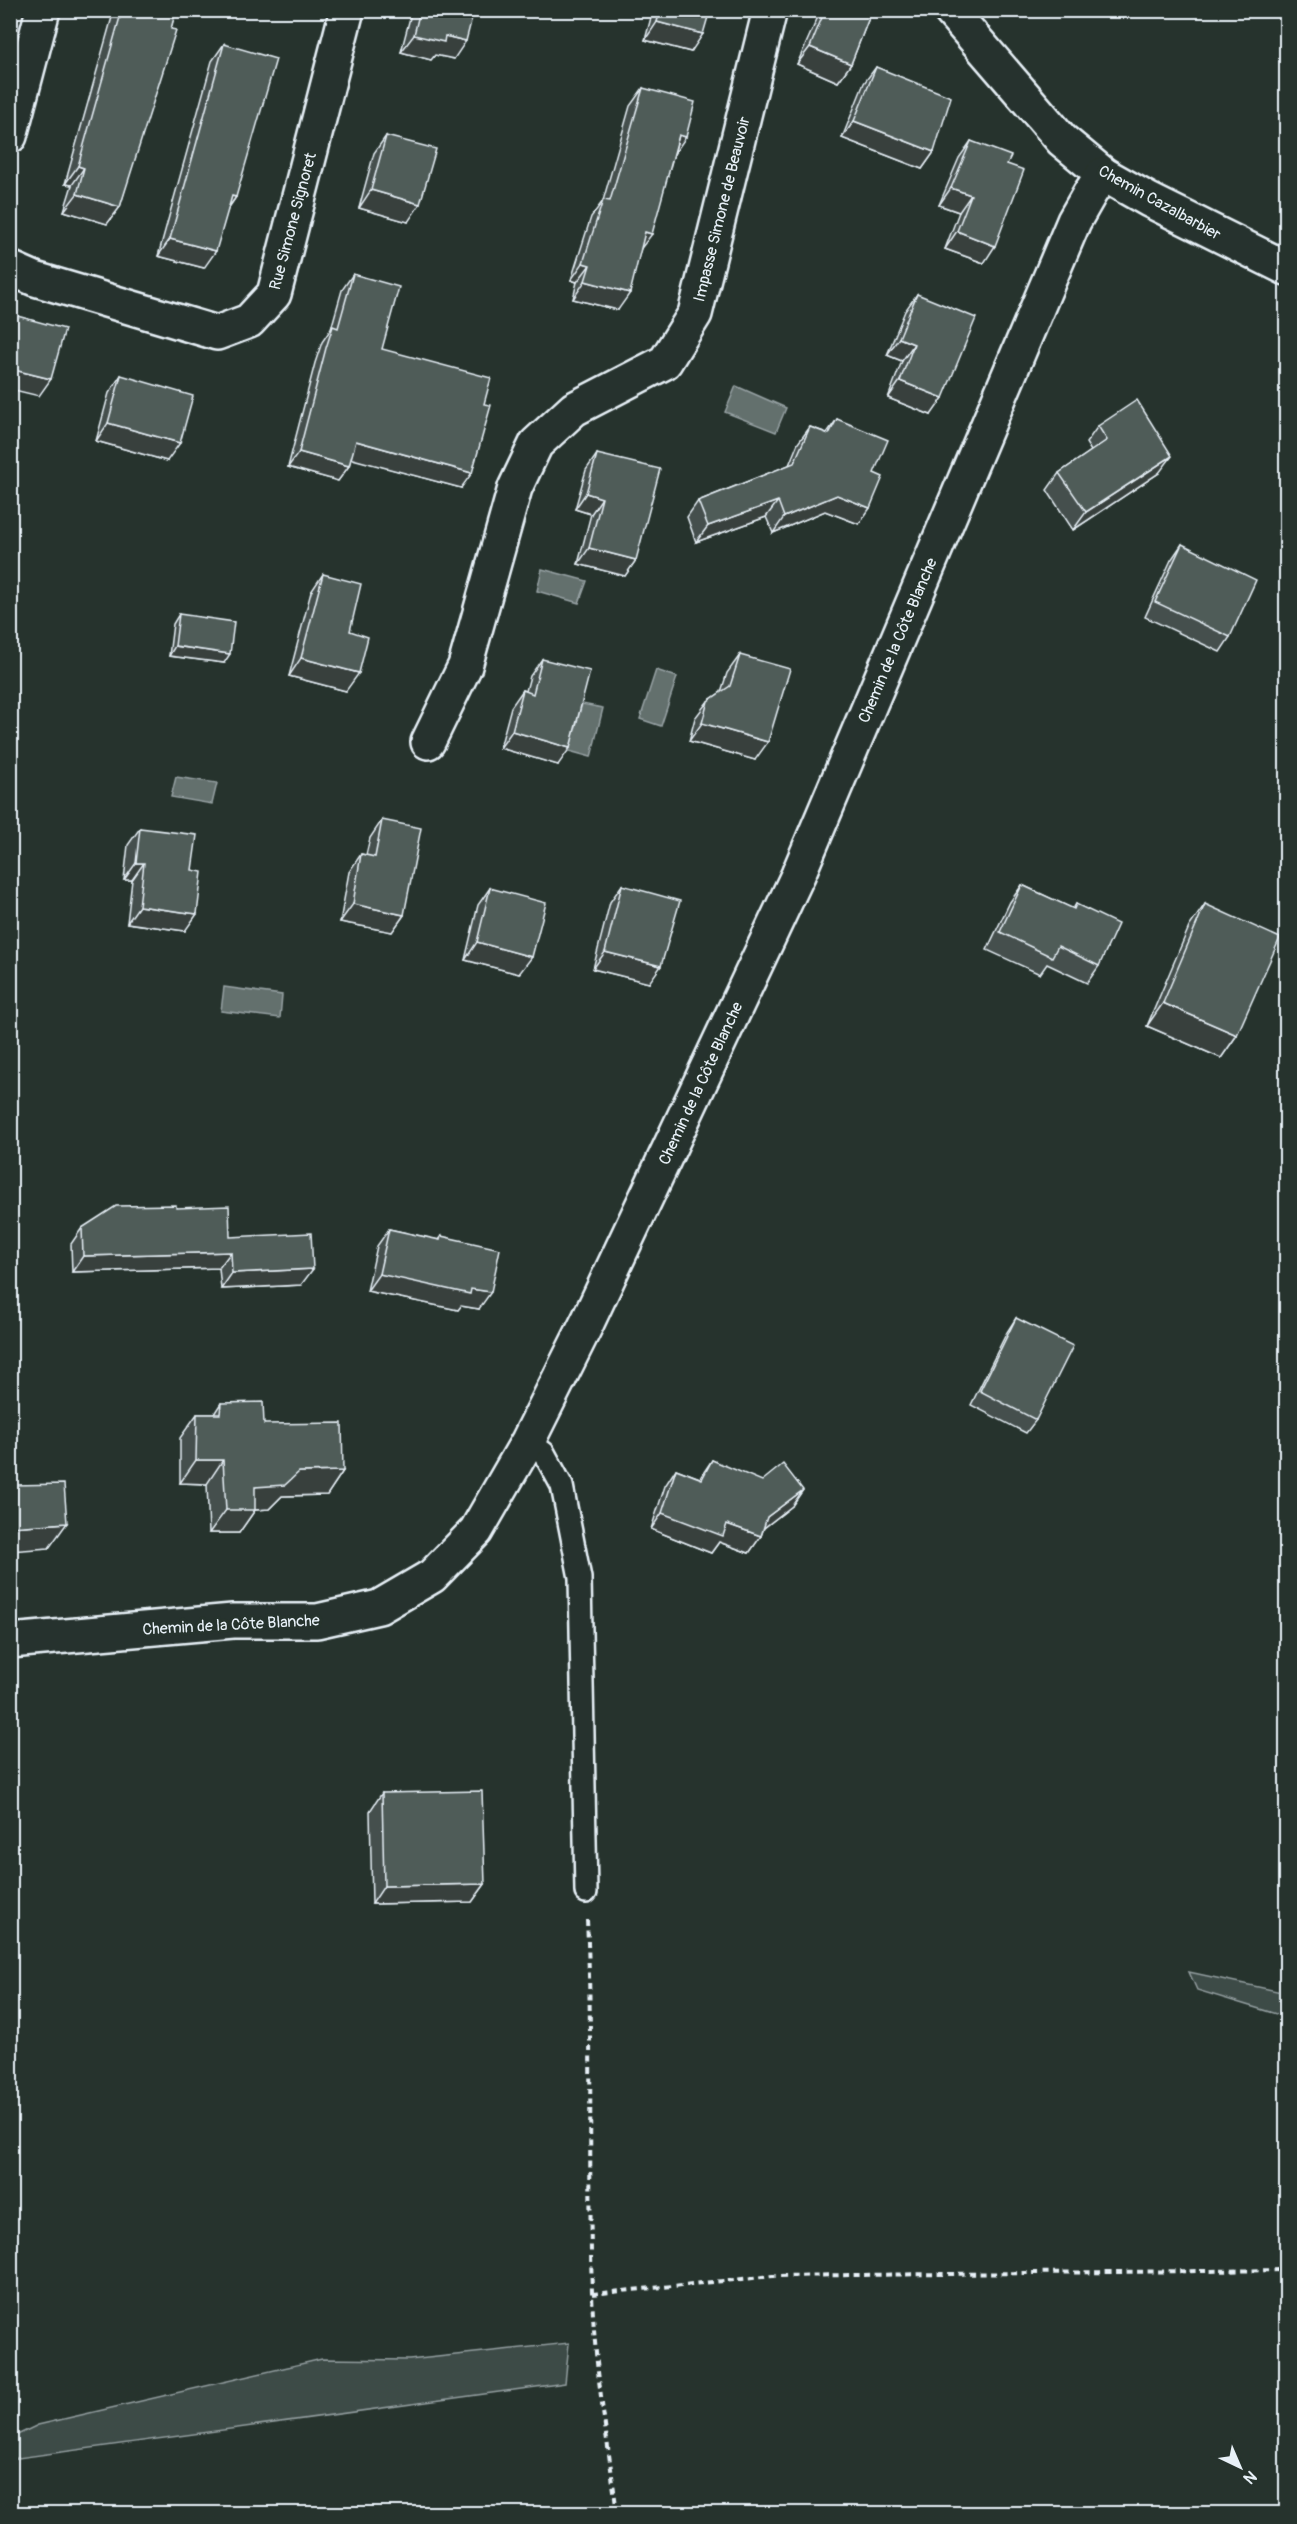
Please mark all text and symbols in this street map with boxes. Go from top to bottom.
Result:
street label: Impasse Simone de Beauvoir [689,114,755,304]
street label: Rue Simone Signoret [265,150,321,292]
street label: Chemin Cazalbarbier [1095,161,1224,245]
street label: Chemin de la Côte Blanche [854,555,942,726]
street label: Chemin de la Côte Blanche [654,999,748,1168]
street label: Chemin de la Côte Blanche [142,1610,320,1640]
north arrow [1210,2437,1270,2497]
text: N [1239,2466,1261,2488]

